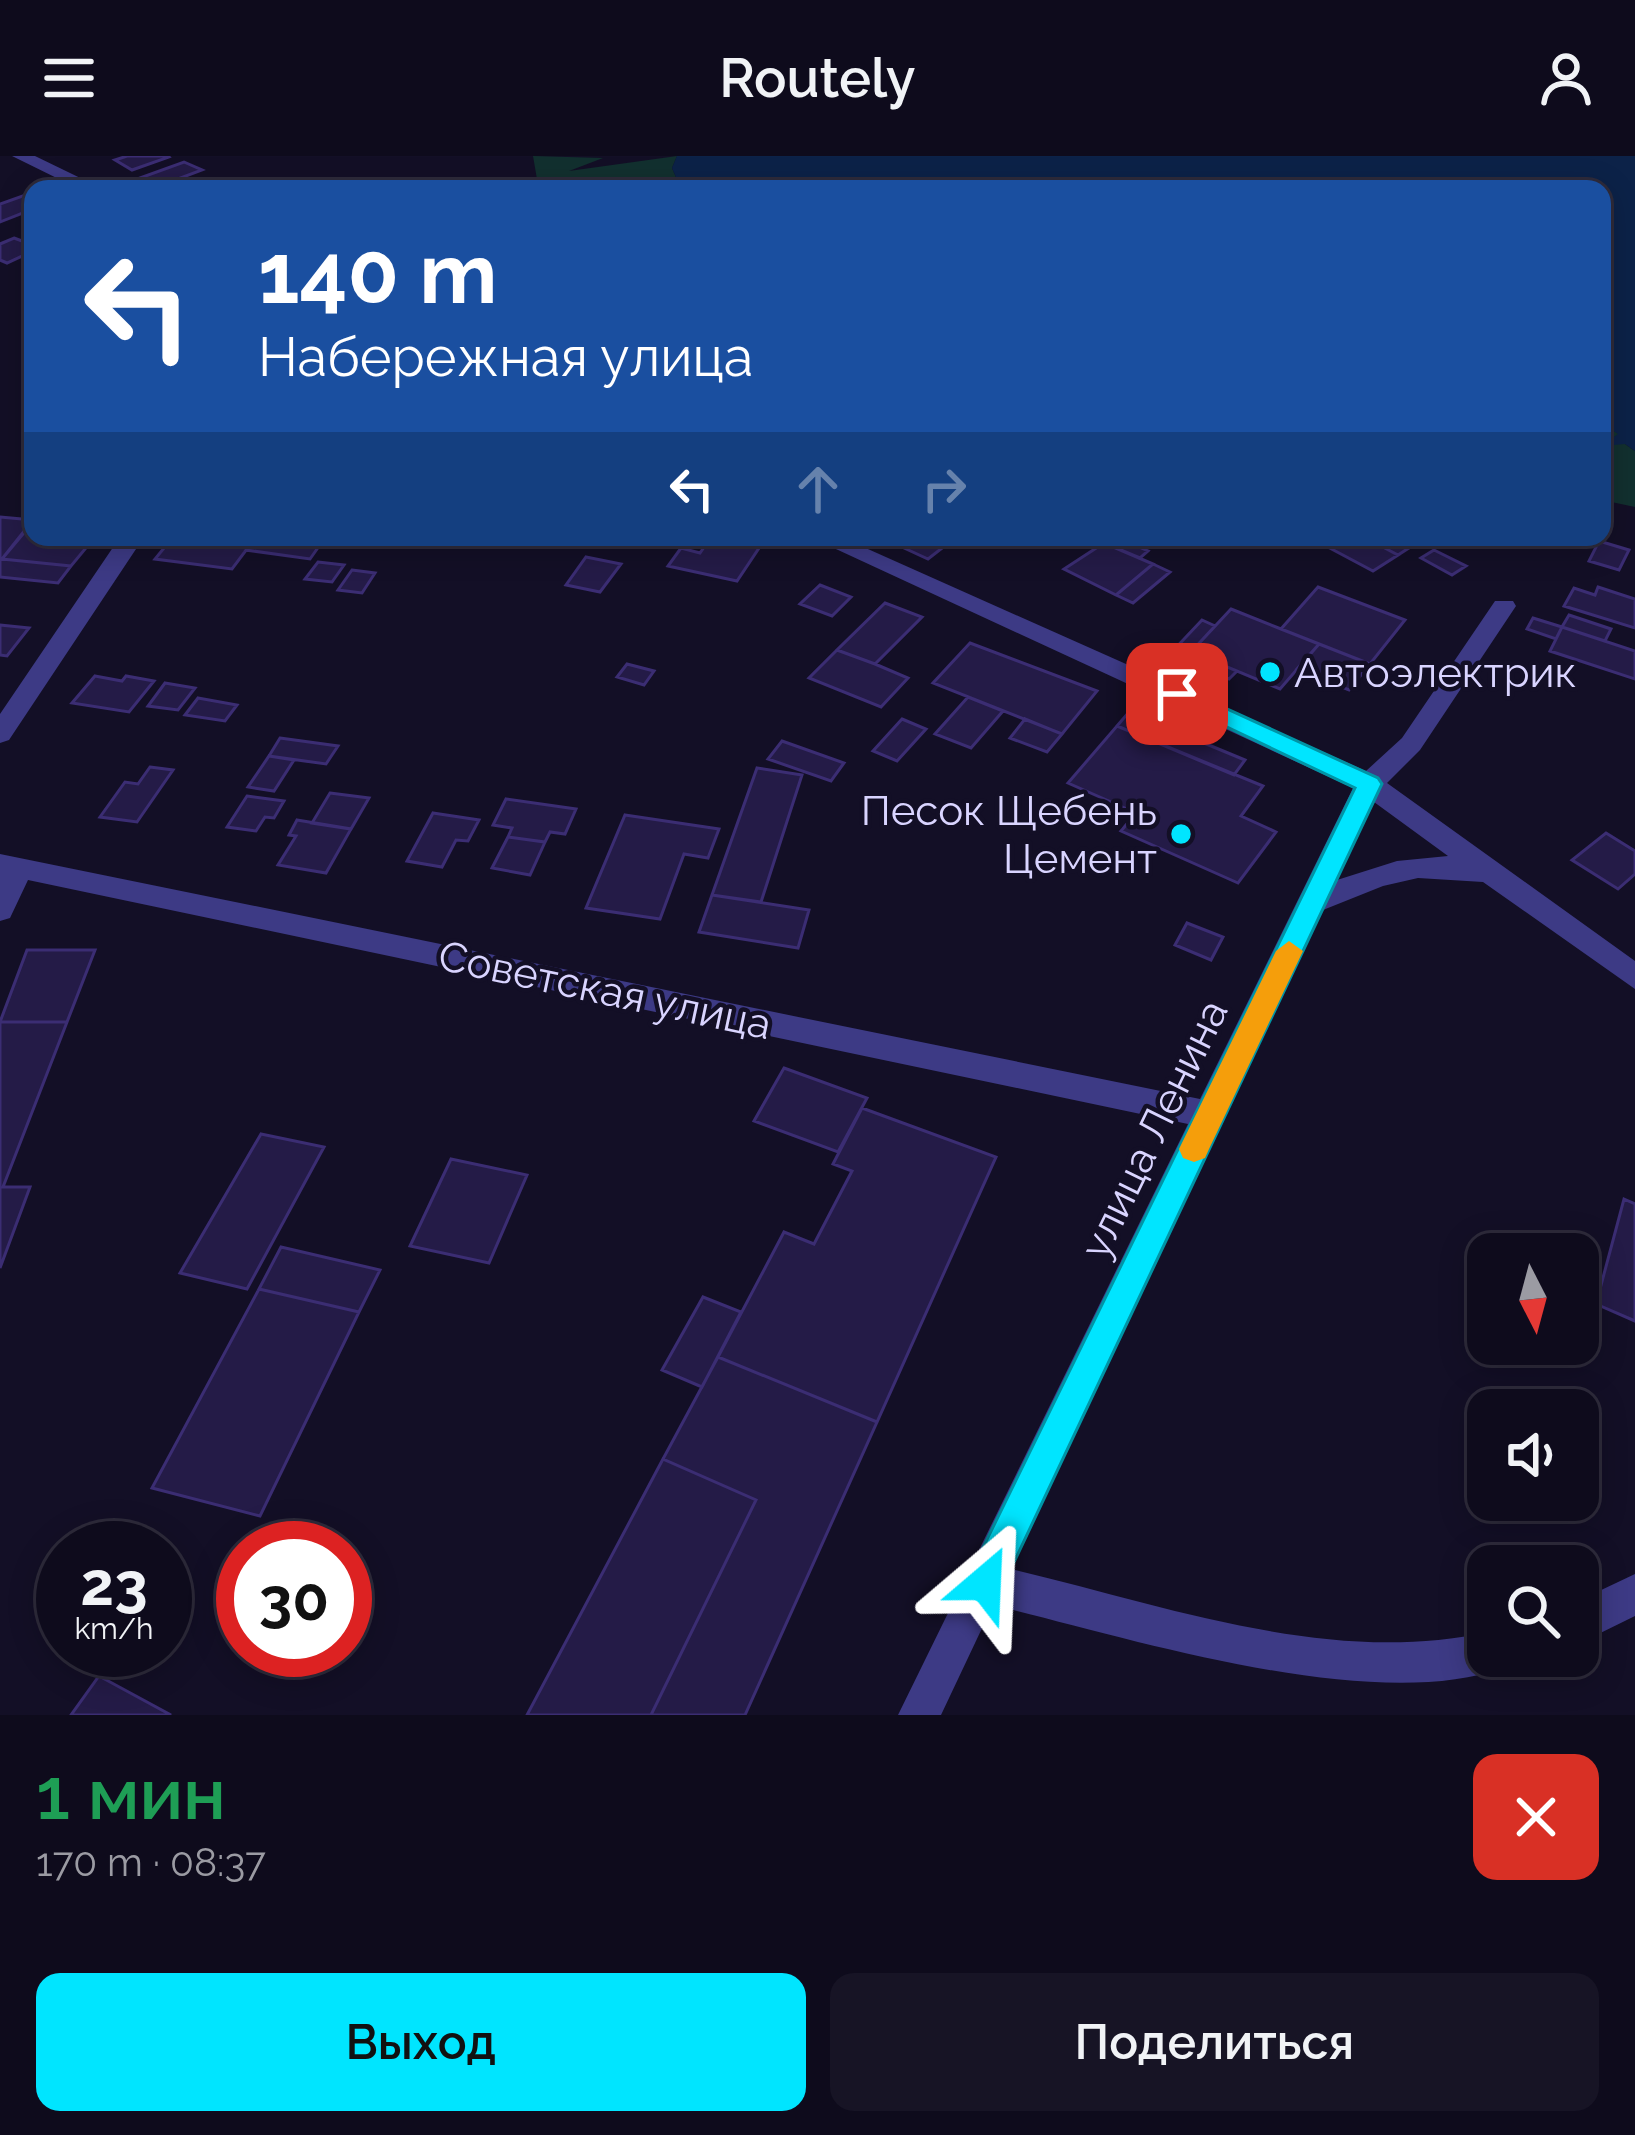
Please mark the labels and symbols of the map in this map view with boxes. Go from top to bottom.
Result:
pin [1126,643,1228,745]
place label: Автоэлектрик [1294,648,1576,697]
marker: Автоэлектрик [1257,659,1283,685]
place label: Песок Щебень Цемент [861,786,1157,883]
marker: Песок Щебень Цемент [1168,821,1194,847]
street label: Советская улица [434,931,776,1049]
street label: улица Ленина [1070,992,1238,1266]
north arrow [1467,1233,1599,1365]
position arrow [922,1520,1048,1646]
speed limit sign: 30 [216,1521,372,1677]

